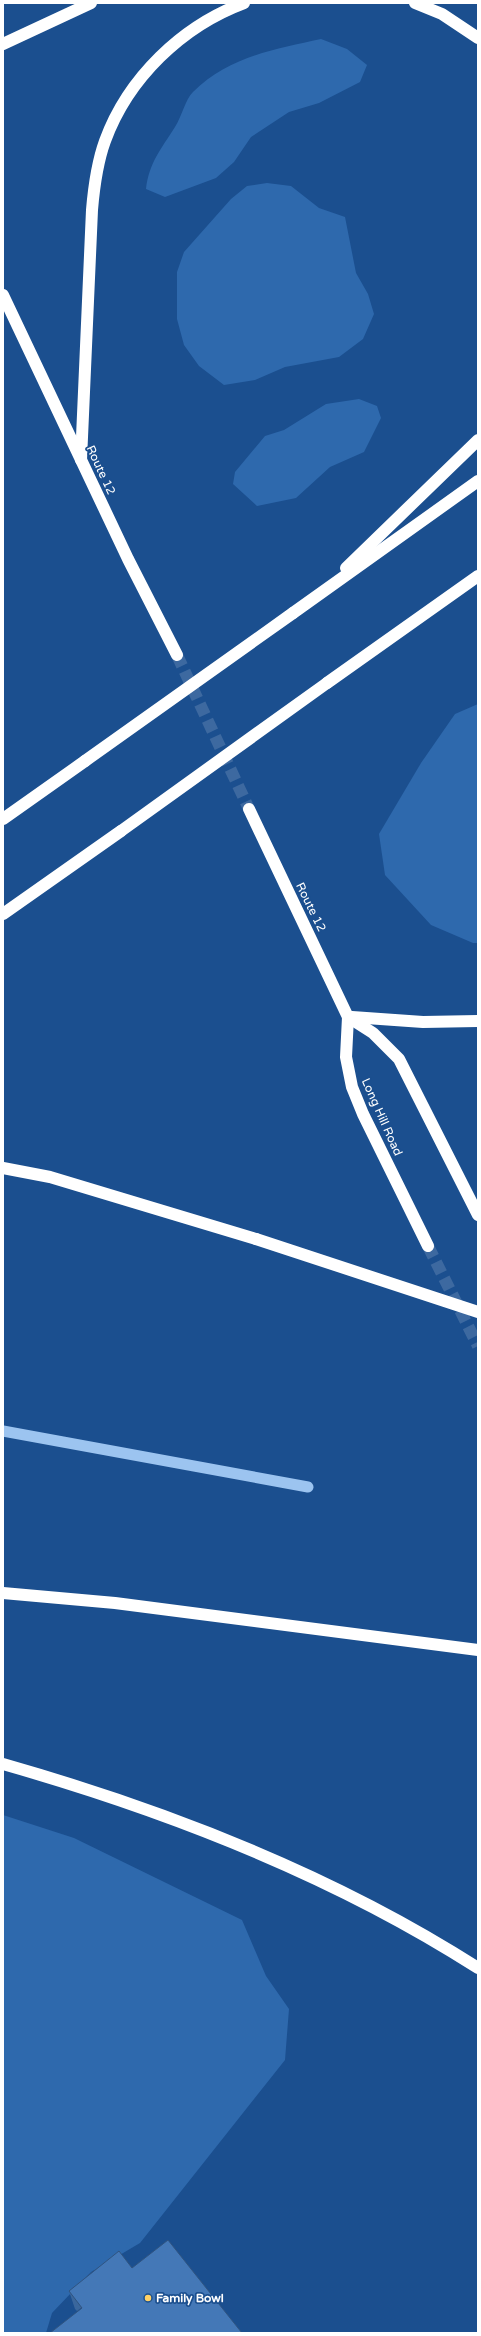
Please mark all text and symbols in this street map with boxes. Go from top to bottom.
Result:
street label: Route 12 [84,443,118,497]
street label: Route 12 [293,880,329,934]
street label: Long Hill Road [359,1076,405,1158]
place label: Family Bowl [156,2291,224,2306]
marker: Family Bowl [143,2293,153,2303]

